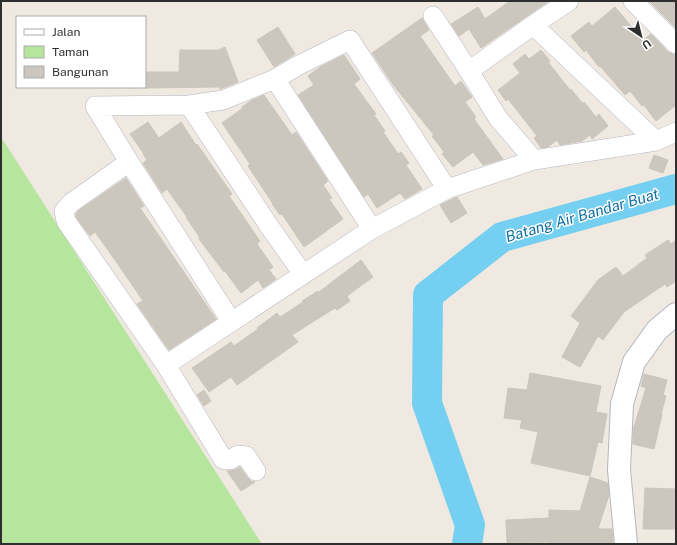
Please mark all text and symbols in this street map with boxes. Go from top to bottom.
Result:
legend [16,16,146,88]
north arrow [621,16,661,56]
text: Jalan [52,25,81,39]
text: U [640,37,653,51]
text: Taman [52,45,89,59]
text: Bangunan [52,65,108,79]
water label: Batang Air Bandar Buat [503,185,661,245]

